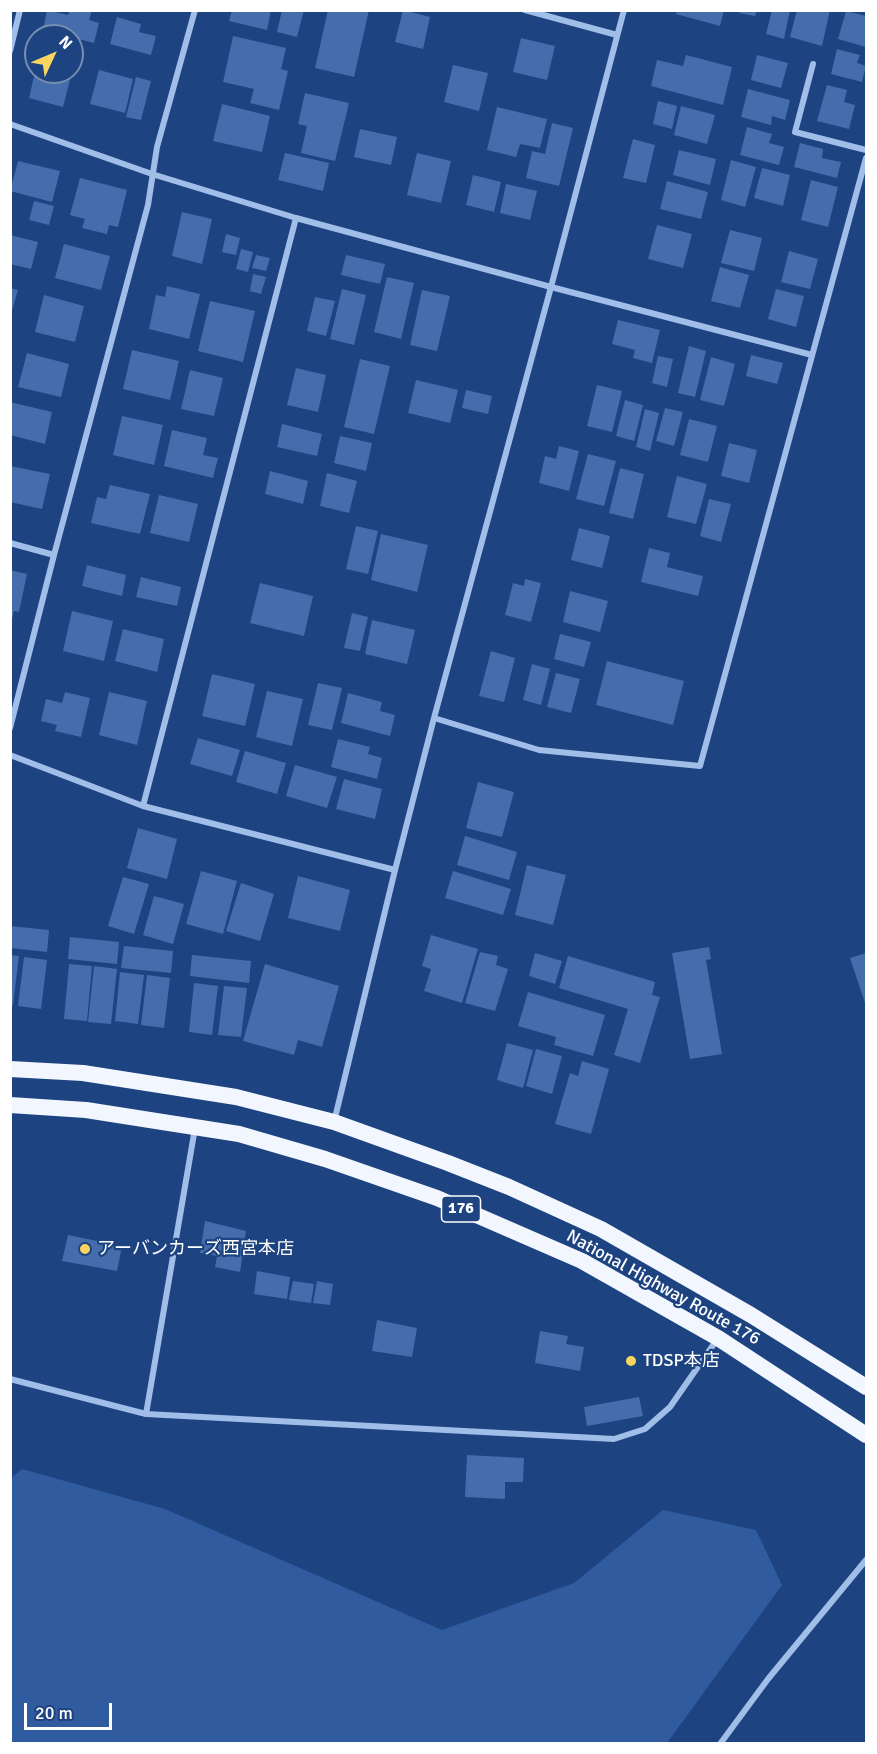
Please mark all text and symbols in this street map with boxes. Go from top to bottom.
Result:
north arrow [24,24,84,84]
text: N [54,32,77,54]
road number: 176 [442,1196,480,1222]
street label: National Highway Route 176 [562,1226,764,1350]
place label: アーバンカーズ西宮本店 [97,1238,294,1260]
marker: アーバンカーズ西宮本店 [78,1242,92,1256]
place label: TDSP本店 [643,1350,720,1372]
marker: TDSP本店 [624,1354,638,1368]
scale bar [27,1691,116,1729]
text: 20 m [35,1702,73,1724]

